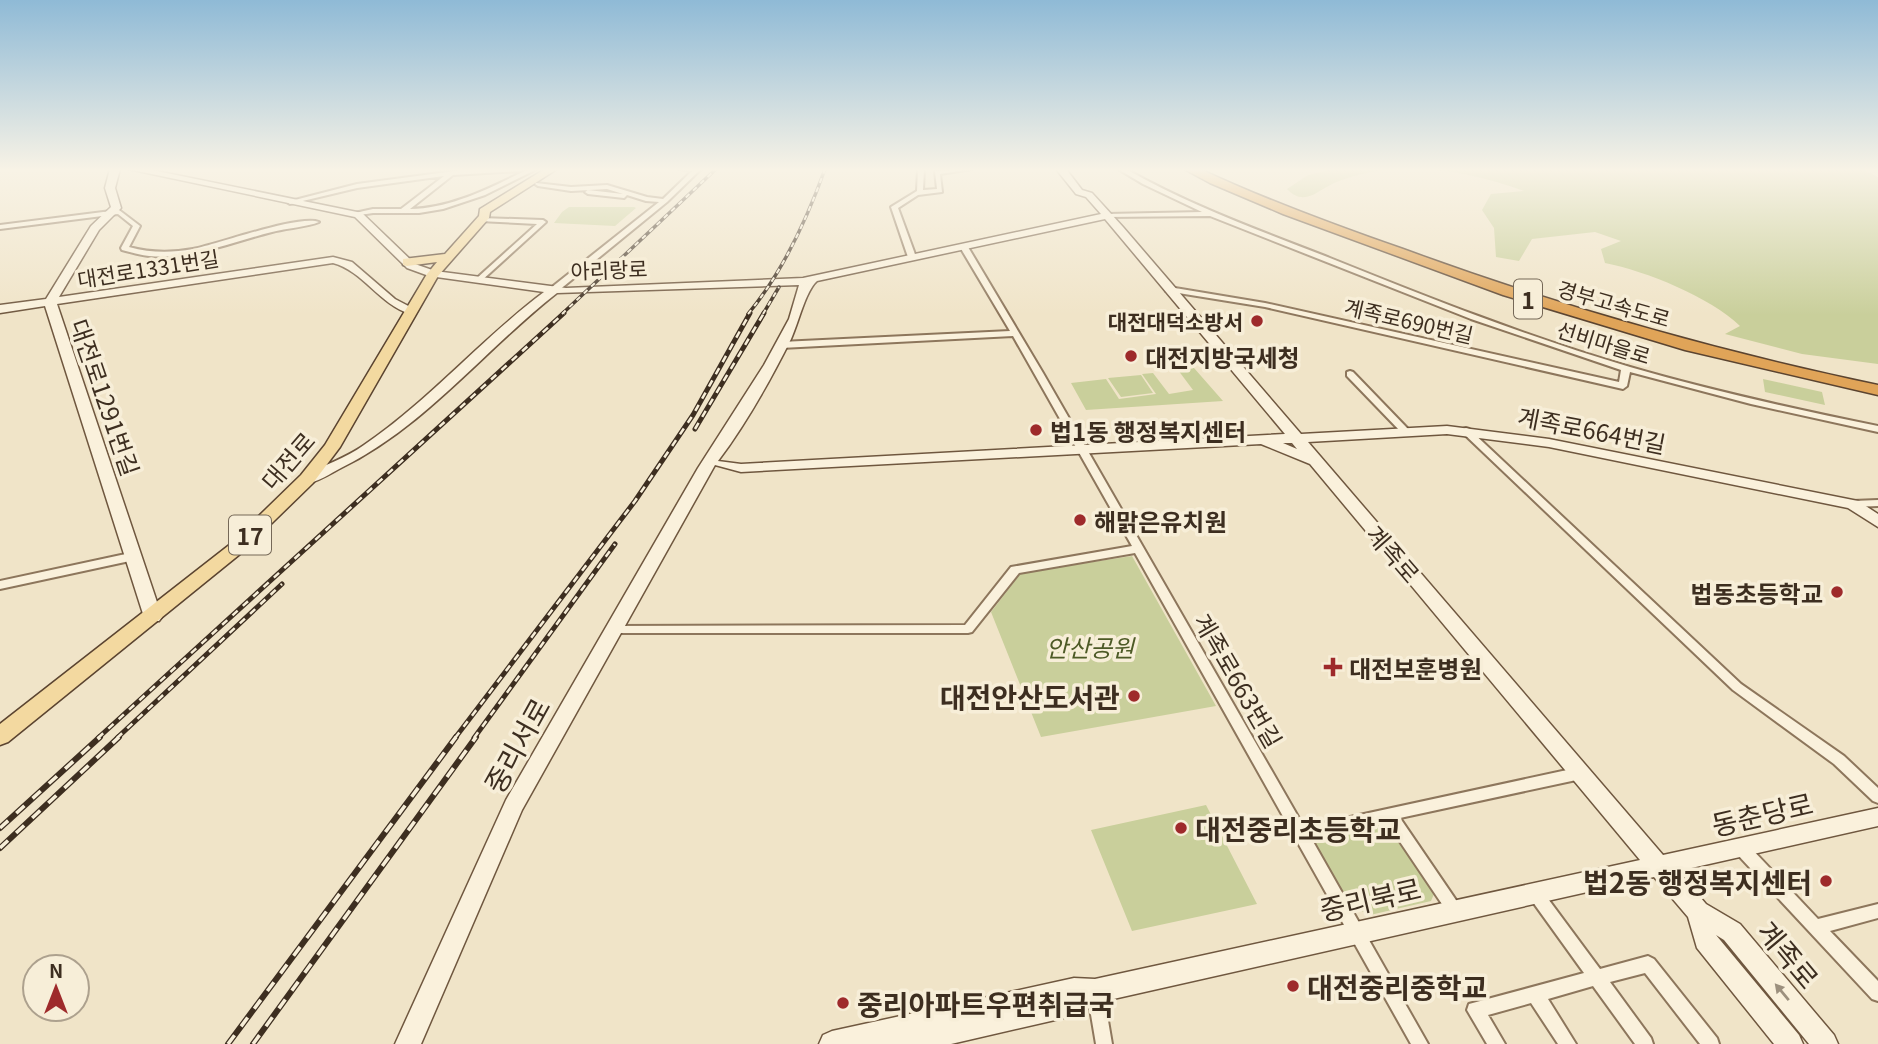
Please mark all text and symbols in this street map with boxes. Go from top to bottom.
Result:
street label: 대전로1331번길 [75,242,221,294]
street label: 아리랑로 [570,253,648,285]
street label: 경부고속도로 [1554,273,1674,333]
road number: 1 [1514,280,1542,318]
street label: 계족로690번길 [1342,291,1476,349]
place label: 대전대덕소방서 [1108,306,1243,336]
marker: 대전대덕소방서 [1249,313,1265,329]
street label: 대전로1291번길 [63,314,149,480]
street label: 선비마을로 [1553,314,1655,370]
place label: 대전지방국세청 [1145,339,1300,374]
marker: 대전지방국세청 [1123,348,1139,364]
street label: 계족로664번길 [1515,397,1669,461]
place label: 법1동 행정복지센터 [1050,413,1246,448]
marker: 법1동 행정복지센터 [1028,422,1044,438]
street label: 대전로 [252,424,322,496]
place label: 해맑은유치원 [1094,503,1226,538]
marker: 해맑은유치원 [1072,512,1088,528]
road number: 17 [229,516,271,554]
street label: 계족로 [1359,517,1429,589]
place label: 법동초등학교 [1691,575,1823,610]
marker: 법동초등학교 [1829,584,1845,600]
street label: 계족로663번길 [1186,606,1292,754]
park label: 안산공원 [1046,629,1136,664]
place label: 대전보훈병원 [1349,650,1481,685]
marker: 대전보훈병원 [1323,657,1343,677]
place label: 대전안산도서관 [940,676,1120,716]
marker: 대전안산도서관 [1126,688,1142,704]
street label: 중리서로 [474,690,558,800]
street label: 동춘당로 [1707,782,1817,844]
place label: 대전중리초등학교 [1195,808,1401,848]
marker: 대전중리초등학교 [1173,820,1189,836]
place label: 법2동 행정복지센터 [1583,861,1812,901]
street label: 중리북로 [1315,867,1425,929]
marker: 법2동 행정복지센터 [1818,873,1834,889]
street label: 계족로 [1749,912,1829,996]
north arrow [21,953,91,1023]
text: N [49,956,63,983]
place label: 대전중리중학교 [1307,966,1487,1006]
marker: 대전중리중학교 [1285,978,1301,994]
place label: 중리아파트우편취급국 [857,983,1115,1023]
one-way arrow [1774,983,1789,1001]
marker: 중리아파트우편취급국 [835,995,851,1011]

